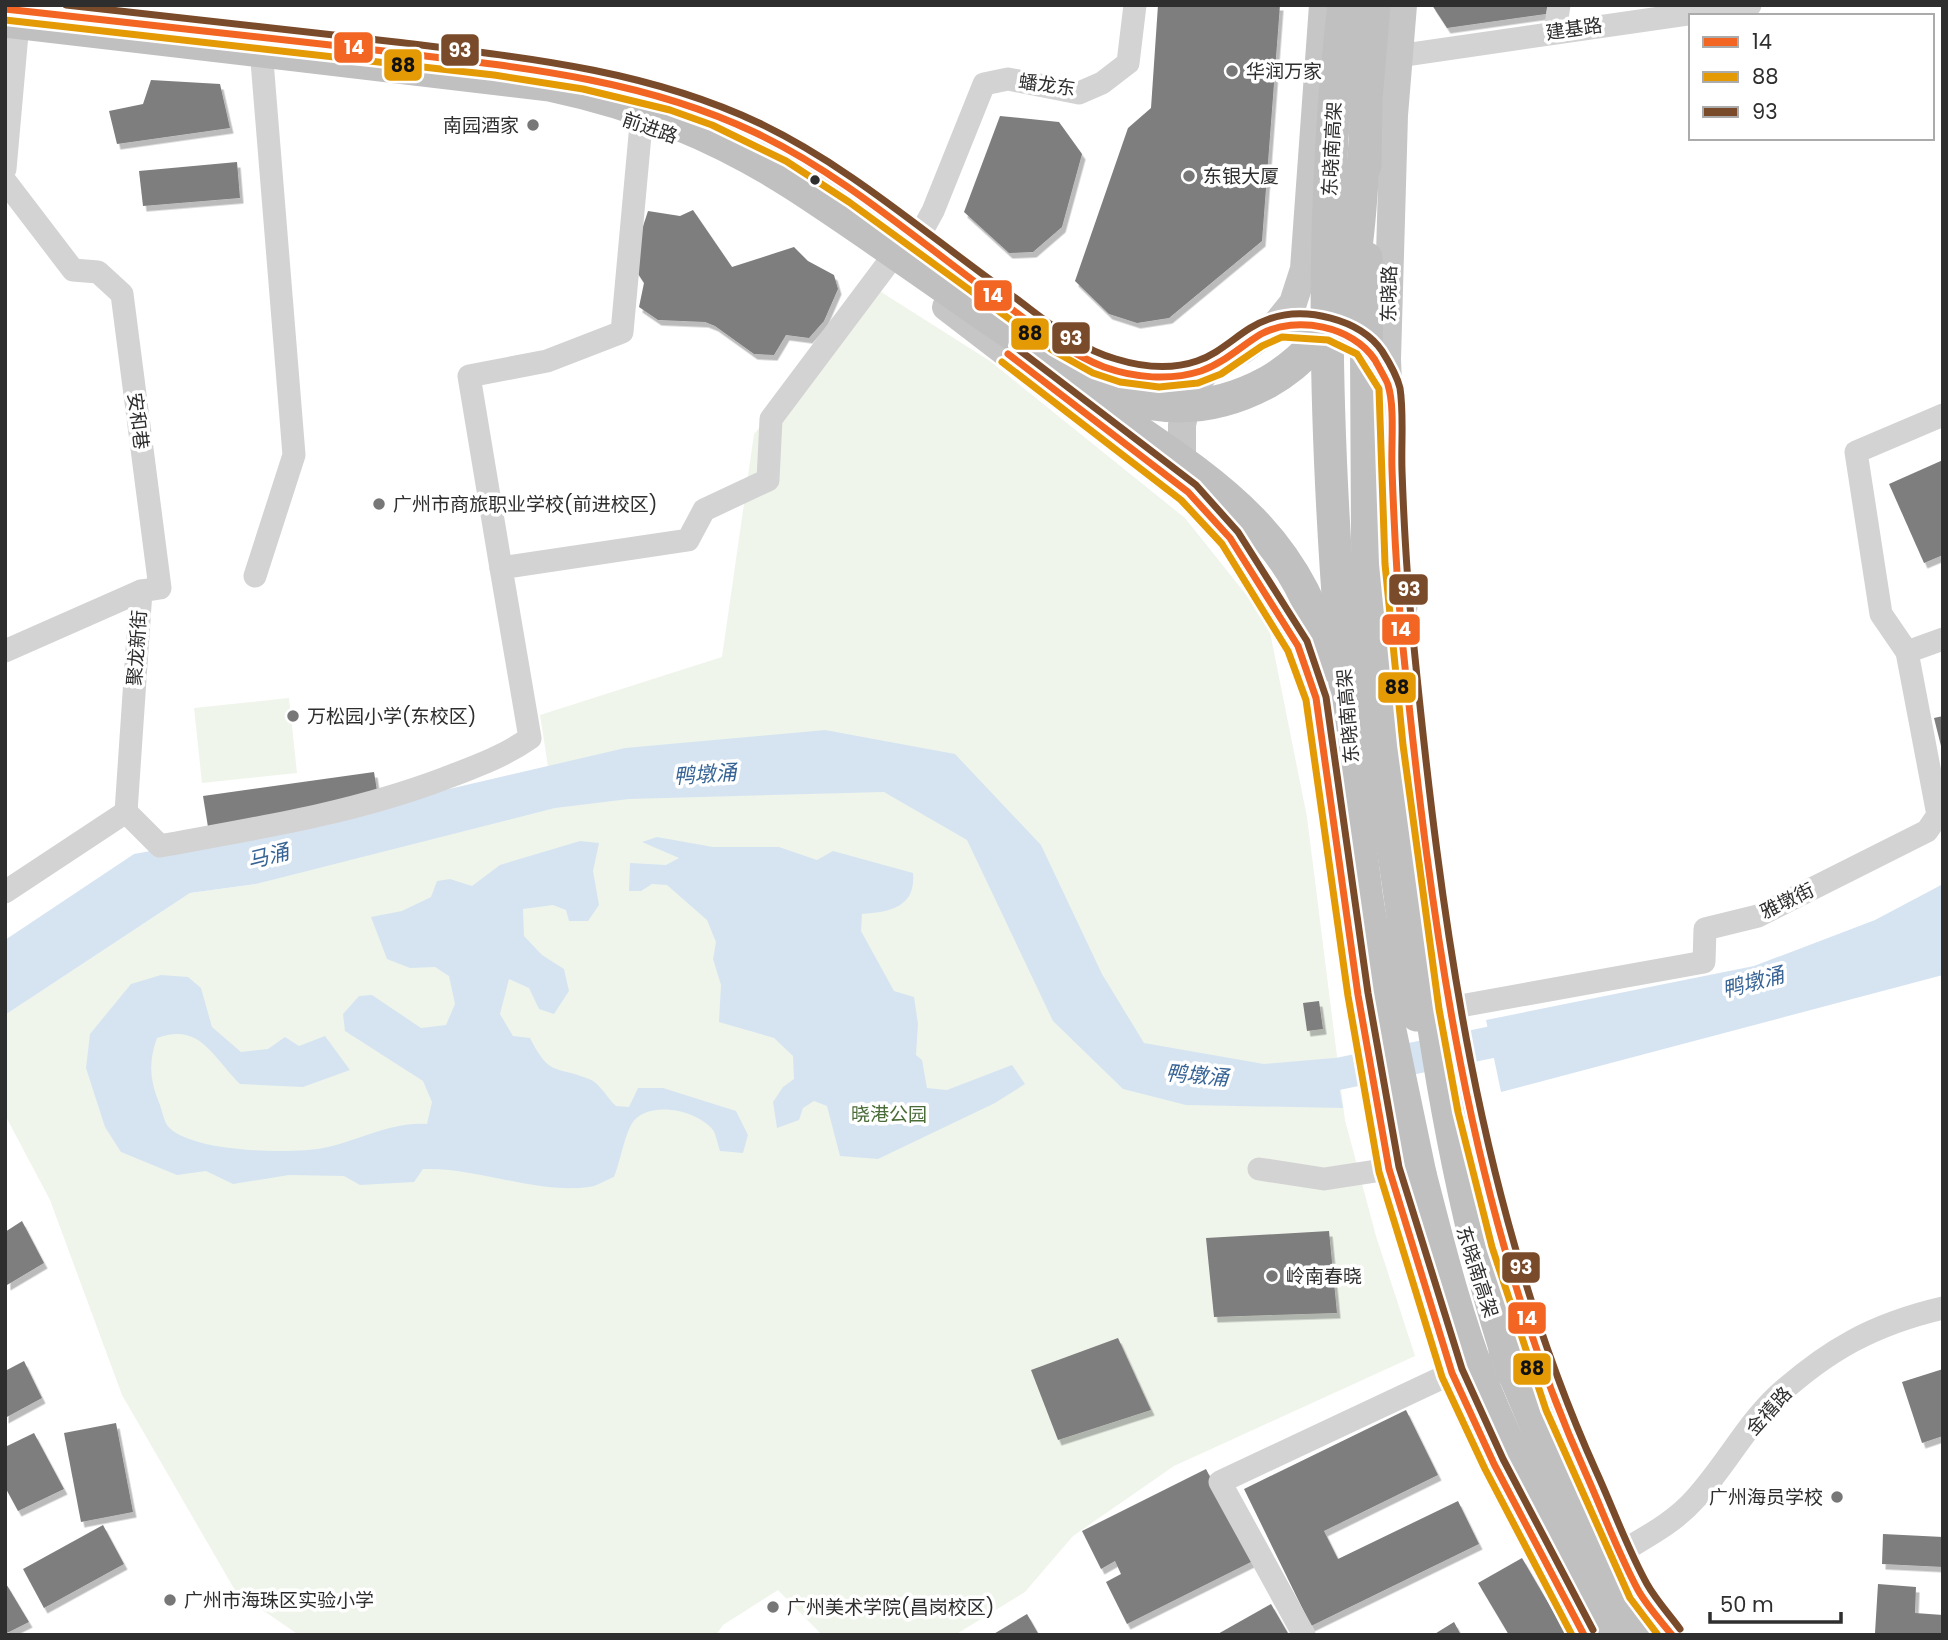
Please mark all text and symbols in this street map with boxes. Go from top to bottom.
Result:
street label: 建基路 [1544,12,1604,46]
legend [1689,14,1934,140]
text: 14 [1752,27,1772,56]
line badge: 14 [333,31,374,64]
line badge: 93 [440,33,480,67]
text: 14 [344,34,364,61]
text: 93 [448,37,472,64]
line badge: 88 [383,48,423,82]
text: 88 [391,52,415,79]
place label: 华润万家 [1246,58,1322,85]
text: 88 [1752,62,1779,91]
marker: 华润万家 [1224,63,1240,79]
street label: 蟠龙东 [1017,68,1077,102]
text: 93 [1752,97,1778,126]
street label: 东晓南高架 [1316,101,1348,197]
street label: 前进路 [619,106,681,150]
place label: 南园酒家 [443,112,519,139]
marker: 南园酒家 [525,117,541,133]
place label: 东银大厦 [1203,163,1279,190]
marker: 东银大厦 [1181,168,1197,184]
unlabelled marker [808,173,822,187]
street label: 东晓路 [1375,265,1403,323]
line badge: 14 [973,279,1013,312]
text: 14 [983,282,1003,309]
line badge: 88 [1010,317,1050,351]
text: 88 [1018,320,1042,347]
line badge: 93 [1051,321,1091,355]
text: 93 [1059,325,1083,352]
street label: 安和巷 [121,391,155,451]
place label: 广州市商旅职业学校(前进校区) [393,491,657,518]
marker: 广州市商旅职业学校(前进校区) [371,496,387,512]
line badge: 93 [1388,573,1429,606]
text: 93 [1397,576,1421,603]
street label: 聚龙新街 [121,609,153,687]
line badge: 14 [1381,613,1421,646]
text: 14 [1391,616,1411,643]
street label: 东晓南高架 [1330,667,1366,765]
line badge: 88 [1377,671,1417,704]
text: 88 [1385,674,1409,701]
place label: 万松园小学(东校区) [307,703,476,730]
marker: 万松园小学(东校区) [285,708,301,724]
water label: 鸭墩涌 [673,757,739,791]
water label: 马涌 [244,836,294,875]
street label: 雅墩街 [1755,876,1819,926]
water label: 鸭墩涌 [1719,959,1789,1004]
water label: 鸭墩涌 [1164,1058,1232,1092]
park label: 晓港公园 [851,1101,927,1128]
street label: 东晓南高架 [1449,1223,1505,1321]
line badge: 93 [1501,1251,1541,1284]
text: 93 [1509,1254,1533,1281]
place label: 岭南春晓 [1286,1263,1362,1290]
marker: 岭南春晓 [1264,1268,1280,1284]
line badge: 14 [1507,1301,1547,1335]
text: 14 [1517,1305,1537,1332]
line badge: 88 [1512,1352,1552,1386]
text: 88 [1520,1355,1544,1382]
street label: 金禧路 [1740,1381,1798,1441]
place label: 广州海员学校 [1709,1484,1823,1511]
marker: 广州海员学校 [1829,1489,1845,1505]
scale bar [1710,1580,1841,1624]
place label: 广州市海珠区实验小学 [184,1587,374,1614]
text: 50 m [1720,1590,1774,1619]
marker: 广州市海珠区实验小学 [162,1592,178,1608]
place label: 广州美术学院(昌岗校区) [787,1594,994,1621]
marker: 广州美术学院(昌岗校区) [765,1599,781,1615]

